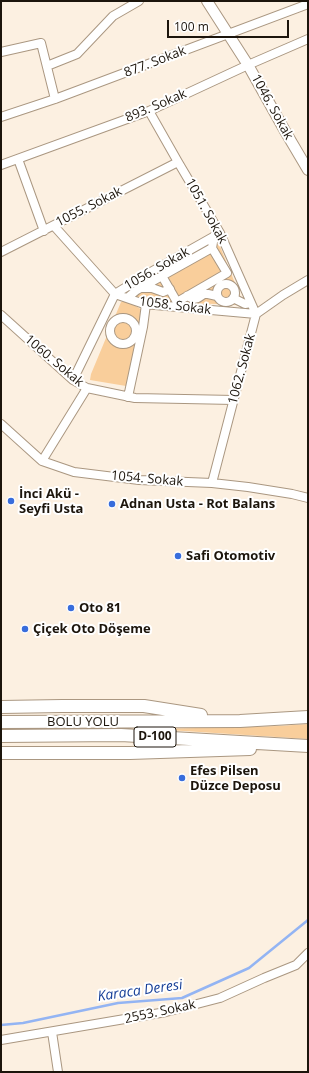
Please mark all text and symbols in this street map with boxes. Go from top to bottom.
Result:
scale bar [169,12,291,38]
text: 100 m [174,18,209,35]
street label: 877. Sokak [122,43,188,81]
street label: 1046. Sokak [248,72,296,142]
street label: 893. Sokak [123,86,189,126]
street label: 1051. Sokak [182,176,230,246]
street label: 1055. Sokak [53,184,125,230]
street label: 1056. Sokak [122,244,192,294]
street label: 1058. Sokak [138,294,212,318]
street label: 1060. Sokak [21,332,87,390]
street label: 1062. Sokak [225,332,259,406]
street label: 1054. Sokak [110,468,184,490]
place label: İnci Akü - Seyfi Usta [19,486,83,517]
marker: İnci Akü - Seyfi Usta [6,496,16,506]
place label: Adnan Usta - Rot Balans [120,496,275,512]
marker: Adnan Usta - Rot Balans [107,499,117,509]
place label: Safi Otomotiv [186,548,275,564]
marker: Safi Otomotiv [173,551,183,561]
place label: Oto 81 [79,600,121,616]
marker: Oto 81 [66,603,76,613]
place label: Çiçek Oto Döşeme [33,621,151,637]
marker: Çiçek Oto Döşeme [20,624,30,634]
street label: BOLU YOLU [47,714,119,730]
road number: D-100 [134,727,176,747]
place label: Efes Pilsen Düzce Deposu [190,763,281,794]
marker: Efes Pilsen Düzce Deposu [177,773,187,783]
water label: Karaca Deresi [96,977,184,1005]
street label: 2553. Sokak [123,997,197,1027]

